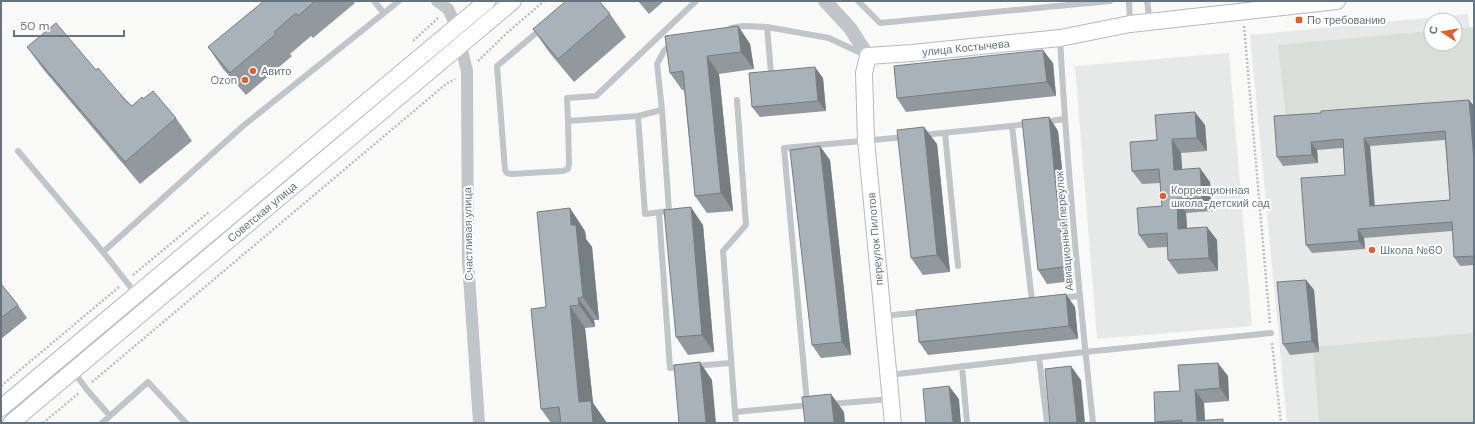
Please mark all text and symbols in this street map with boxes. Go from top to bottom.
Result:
scale bar [14,12,124,38]
north arrow [1423,12,1463,52]
place label: По требованию [1307,13,1386,27]
marker: По требованию [1294,15,1304,25]
text: 50 m [20,18,49,34]
text: С [1426,25,1441,35]
street label: улица Костычева [921,36,1011,59]
place label: Авито [261,64,291,78]
marker: Авито [248,66,258,76]
place label: Ozon [211,73,237,87]
marker: Ozon [240,75,250,85]
street label: Авиационный переулок [1052,170,1076,291]
street label: Советская улица [225,178,300,245]
place label: Коррекционная школа-детский сад [1171,183,1270,210]
street label: Счастливая улица [460,186,476,281]
marker: Коррекционная школа-детский сад [1158,191,1168,201]
street label: переулок Пилотов [864,192,886,286]
place label: Школа №60 [1380,243,1443,257]
marker: Школа №60 [1367,245,1377,255]

